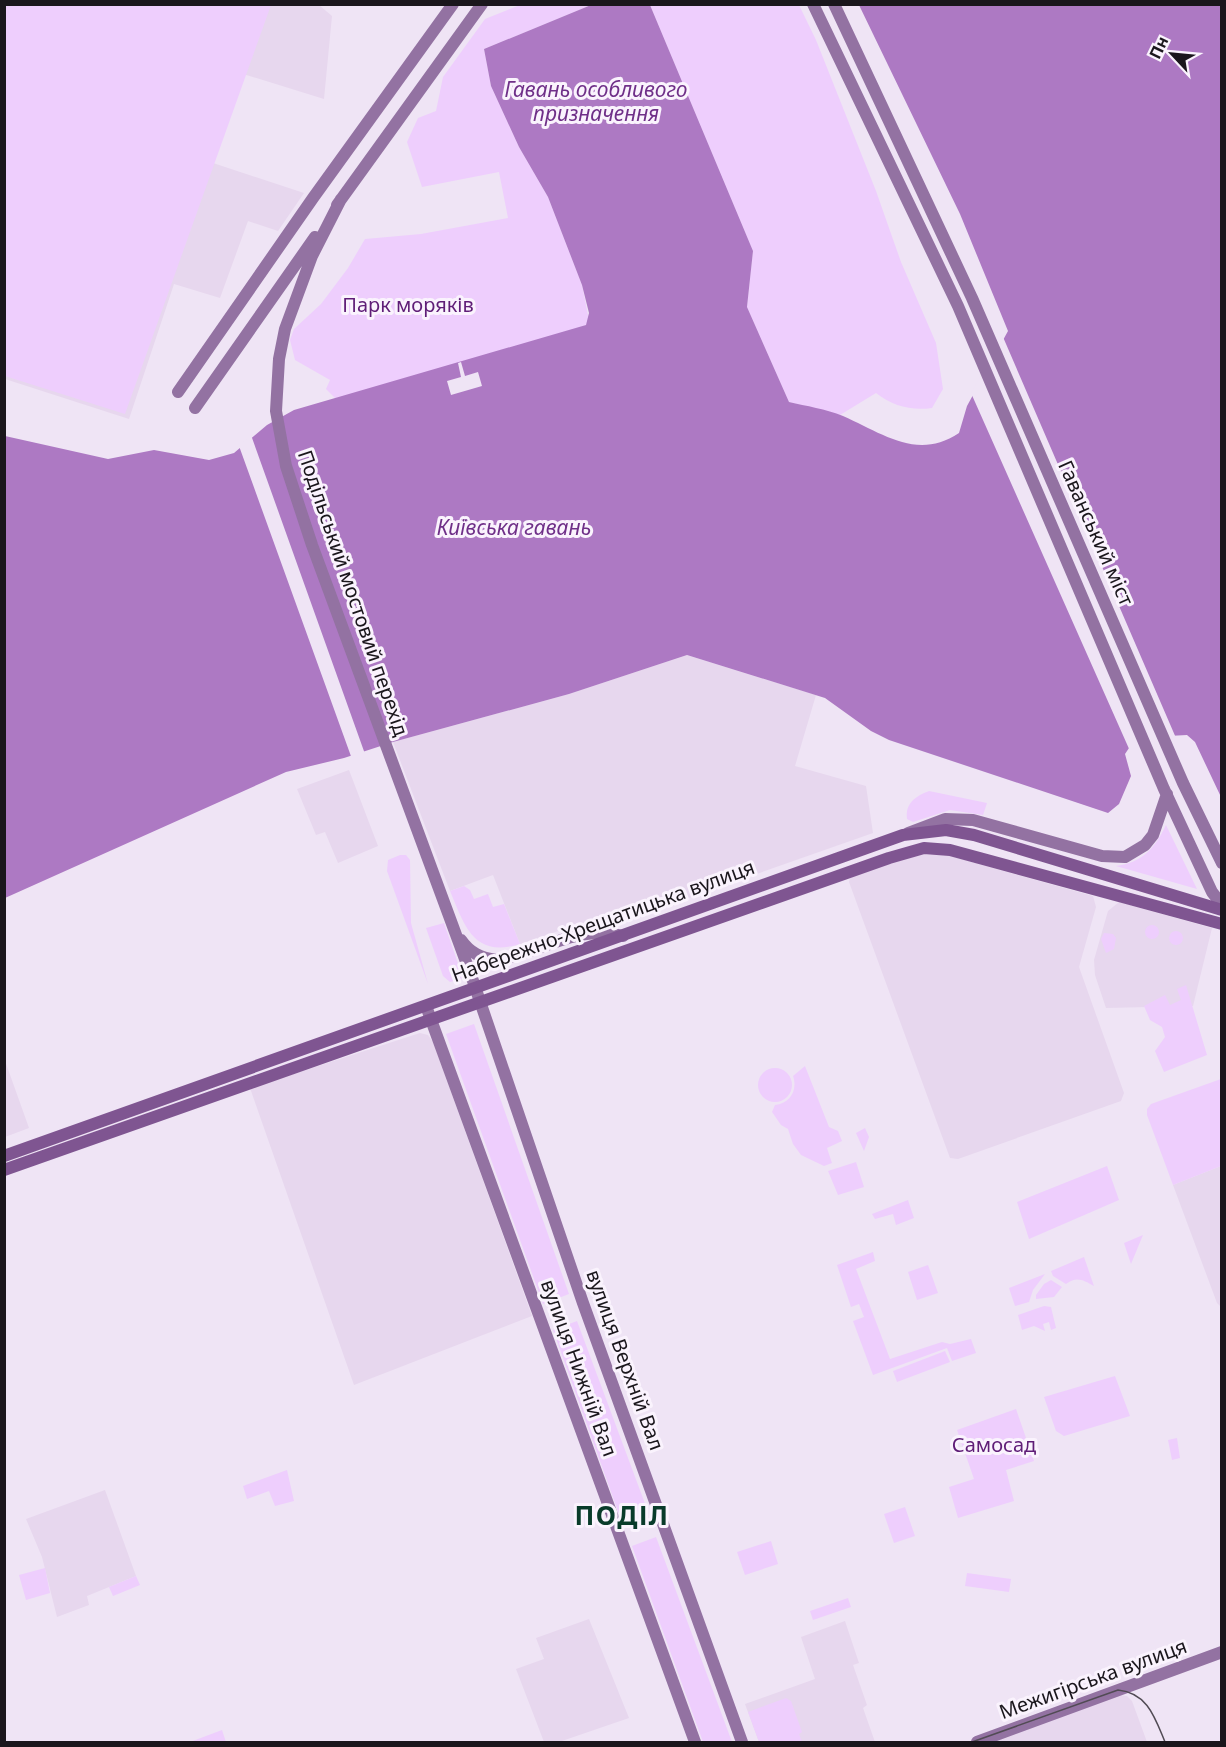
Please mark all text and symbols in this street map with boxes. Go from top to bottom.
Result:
north arrow [1142,24,1202,84]
text: Пн [1144,32,1173,62]
water label: Гавань особливого призначення [504,75,688,127]
park label: Парк моряків [342,291,474,318]
street label: Подільський мостовий перехід [292,446,415,739]
street label: Гаванський міст [1052,456,1141,610]
water label: Київська гавань [437,513,591,541]
street label: Набережно-Хрещатицька вулиця [448,853,758,988]
street label: вулиця Верхній Вал [580,1266,671,1454]
street label: вулиця Нижній Вал [535,1275,624,1460]
park label: Самосад [952,1431,1036,1458]
district label: ПОДІЛ [575,1497,669,1533]
street label: Межигірська вулиця [995,1632,1190,1725]

